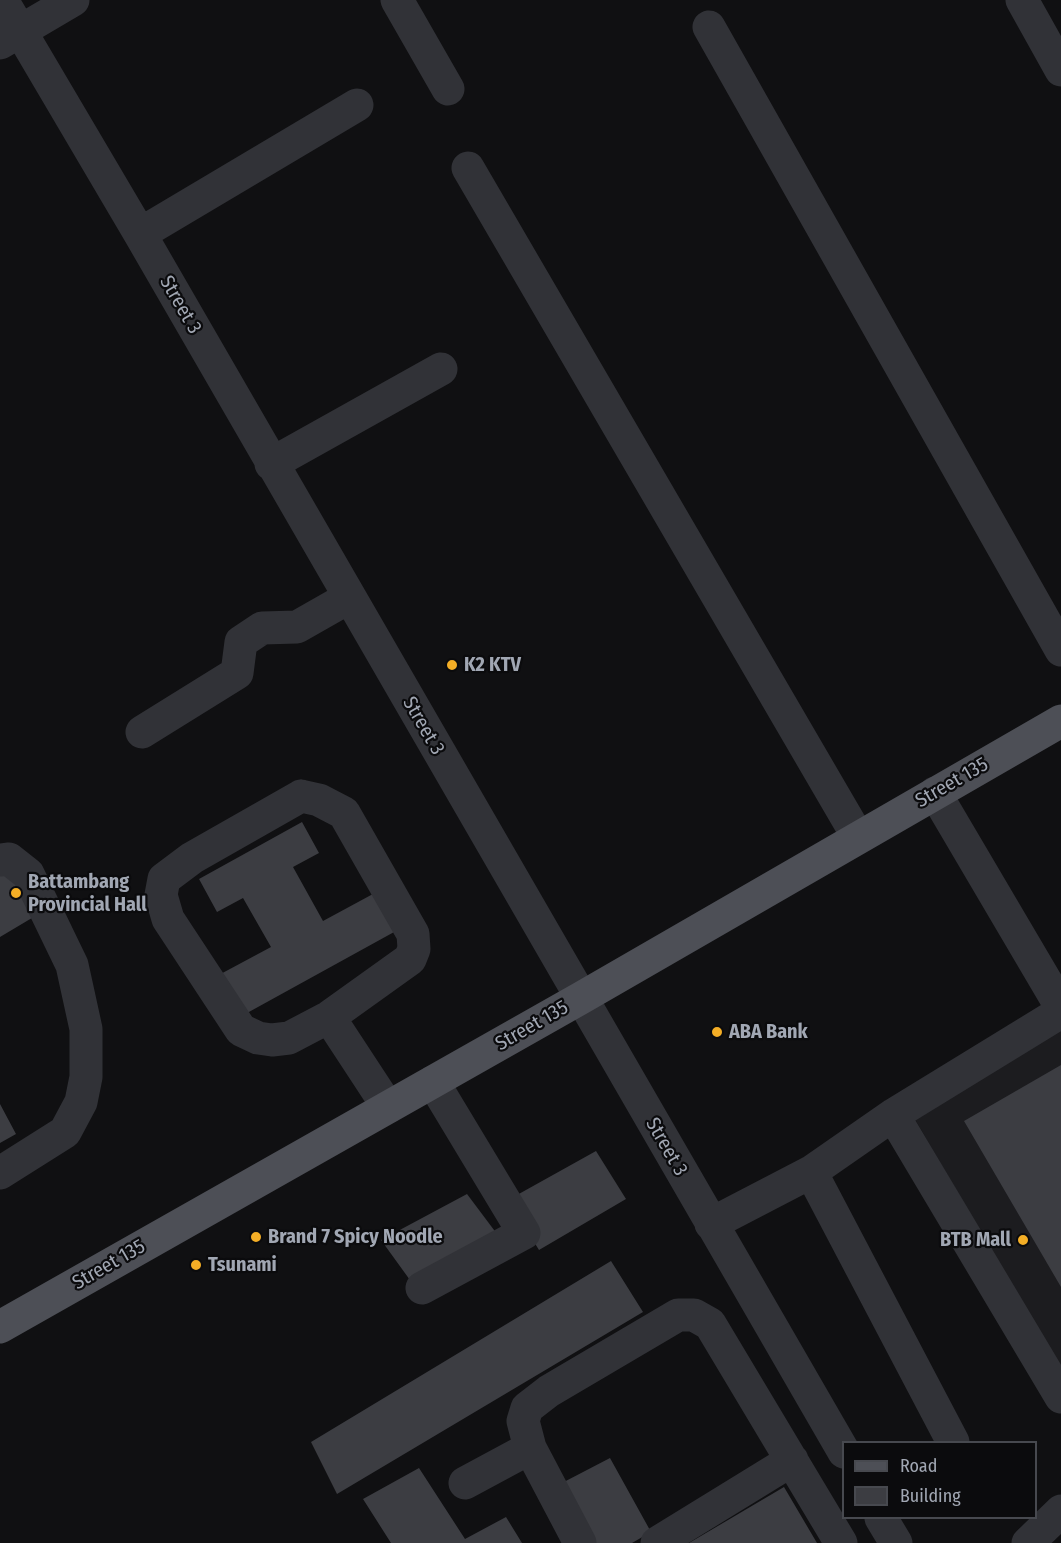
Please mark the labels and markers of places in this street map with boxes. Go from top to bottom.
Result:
place label: K2 KTV [464,653,521,677]
marker: K2 KTV [445,658,459,672]
place label: Battambang Provincial Hall [28,870,147,917]
marker: Battambang Provincial Hall [9,886,23,900]
place label: ABA Bank [729,1020,808,1044]
marker: ABA Bank [710,1025,724,1039]
place label: Brand 7 Spicy Noodle [268,1225,443,1249]
place label: BTB Mall [940,1228,1011,1252]
marker: Brand 7 Spicy Noodle [249,1230,263,1244]
marker: BTB Mall [1016,1233,1030,1247]
place label: Tsunami [208,1253,277,1277]
marker: Tsunami [189,1258,203,1272]

